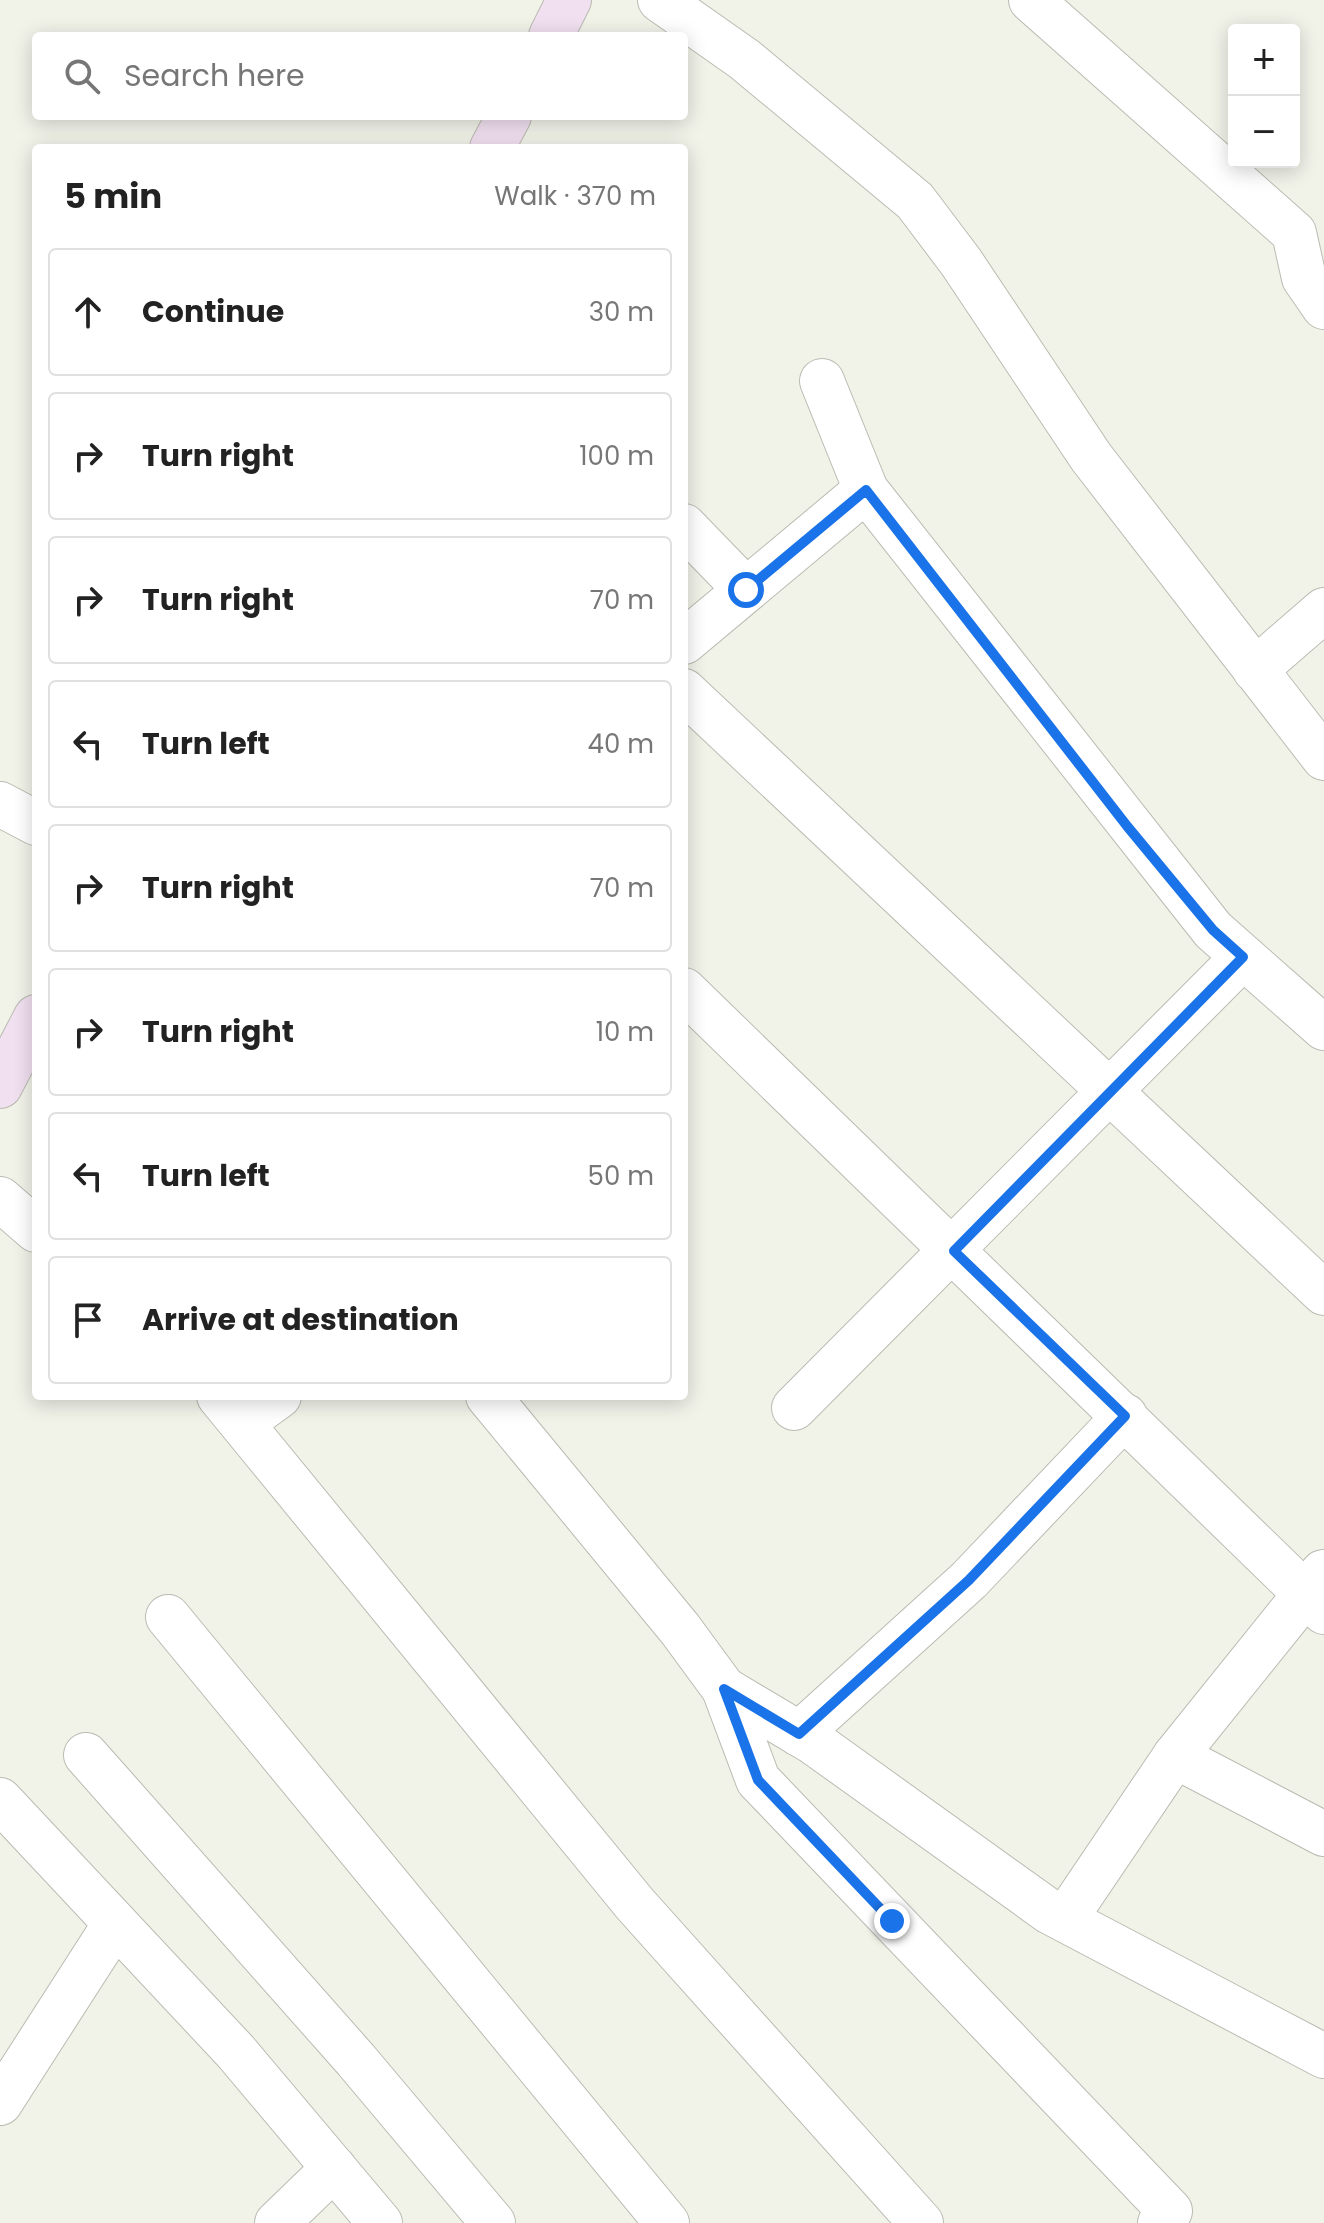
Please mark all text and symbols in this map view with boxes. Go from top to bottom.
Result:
map controls [1228,24,1300,168]
button: + [1228,24,1300,96]
search box [32,32,688,120]
icon: search [60,54,104,98]
text: Search here [124,54,305,97]
button: − [1228,96,1300,168]
text: 5 min [64,172,162,220]
text: Walk · 370 m [494,178,656,214]
icon: ahead [66,290,110,334]
text: Continue [142,290,284,333]
text: 30 m [589,294,654,330]
icon: right [66,434,110,478]
text: Turn right [142,434,294,477]
text: 100 m [579,438,654,474]
route start [728,572,764,608]
icon: right [66,578,110,622]
text: Turn right [142,578,294,621]
text: 70 m [590,582,654,618]
icon: left [66,722,110,766]
text: Turn left [142,722,270,765]
text: 40 m [588,726,654,762]
icon: right [66,866,110,910]
text: Turn right [142,866,294,909]
text: 70 m [590,870,654,906]
icon: right [66,1010,110,1054]
text: Turn right [142,1010,294,1053]
text: 10 m [596,1014,654,1050]
icon: left [66,1154,110,1198]
text: Turn left [142,1154,270,1197]
text: 50 m [588,1158,654,1194]
icon: arrive [66,1298,110,1342]
text: Arrive at destination [142,1298,459,1341]
route end [874,1903,910,1939]

